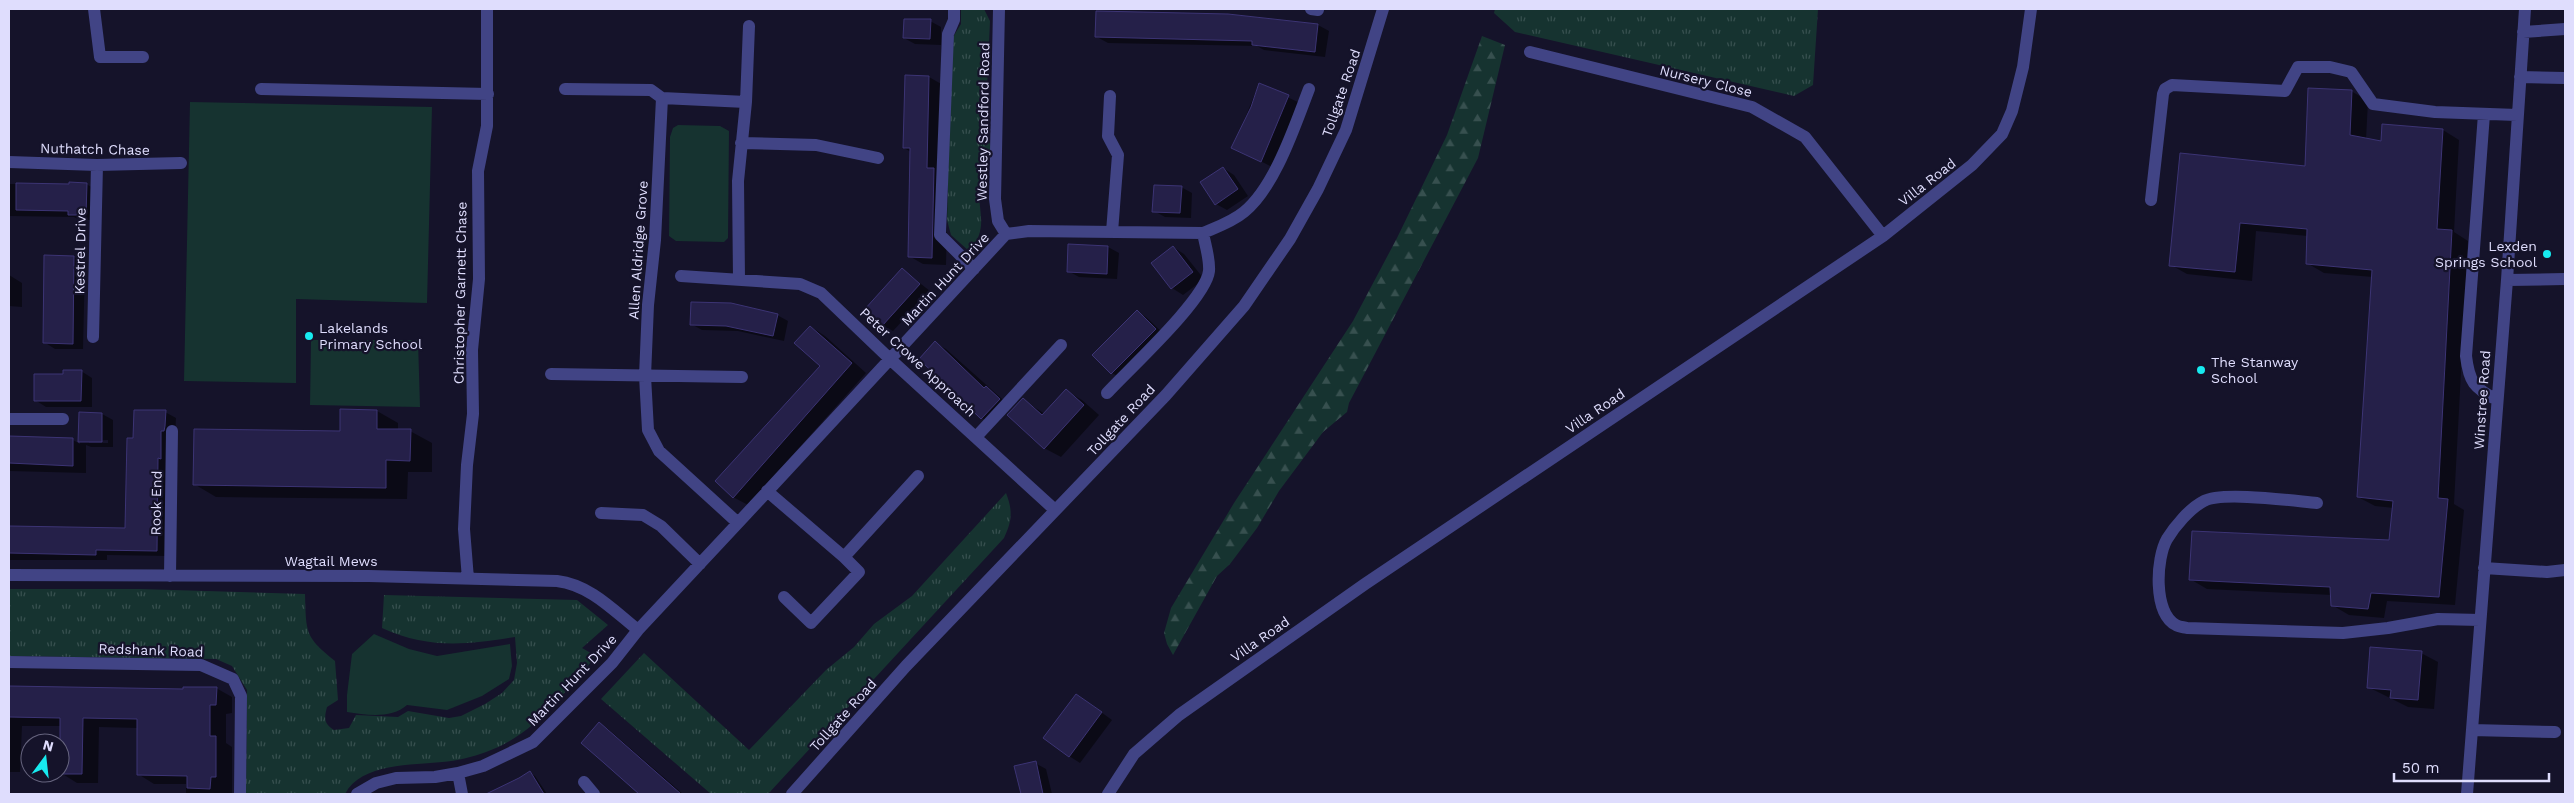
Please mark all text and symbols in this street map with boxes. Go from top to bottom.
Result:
street label: Westley Sandford Road [974,42,992,202]
street label: Tollgate Road [1318,47,1364,139]
street label: Nursery Close [1658,62,1754,100]
street label: Nuthatch Chase [40,140,150,158]
street label: Villa Road [1895,155,1959,209]
street label: Allen Aldridge Grove [625,180,651,320]
street label: Christopher Garnett Chase [450,202,470,384]
street label: Kestrel Drive [71,207,89,295]
street label: Martin Hunt Drive [898,229,992,329]
place label: Lexden Springs School [2435,238,2538,270]
marker: Lexden Springs School [2541,248,2553,260]
street label: Peter Crowe Approach [857,304,979,420]
place label: Lakelands Primary School [319,320,423,352]
marker: Lakelands Primary School [303,330,315,342]
street label: Winstree Road [2471,350,2493,450]
place label: The Stanway School [2211,354,2299,386]
marker: The Stanway School [2195,364,2207,376]
street label: Tollgate Road [1084,381,1158,459]
street label: Villa Road [1562,385,1628,437]
street label: Rook End [147,471,165,535]
street label: Wagtail Mews [284,553,378,569]
street label: Villa Road [1228,613,1292,665]
street label: Martin Hunt Drive [524,631,620,729]
street label: Redshank Road [98,640,204,660]
street label: Tollgate Road [806,676,880,754]
north arrow [20,733,70,783]
text: N [41,736,55,755]
scale bar [2394,750,2549,782]
text: 50 m [2402,759,2439,777]

